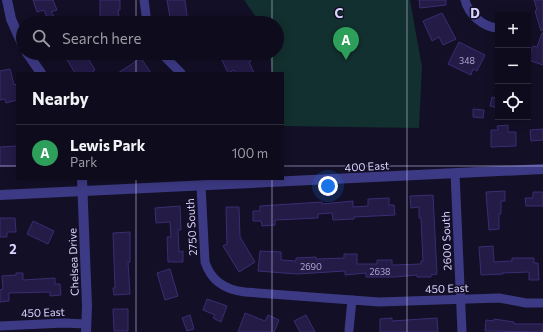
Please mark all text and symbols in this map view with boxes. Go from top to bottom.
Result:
text: C [335,5,344,21]
text: D [470,5,480,21]
map controls [495,12,531,120]
button: + [495,12,531,48]
search box [16,16,284,60]
icon: search [30,27,52,49]
pin: A [333,27,359,60]
text: Search here [62,29,141,47]
button: − [495,48,531,84]
house number: 348 [459,55,475,66]
button: locate [495,84,531,120]
text: Nearby [32,88,89,109]
text: Lewis Park [70,136,145,154]
text: A [40,145,50,161]
text: 100 m [232,145,268,161]
text: Park [70,154,97,170]
street label: 400 East [344,158,390,174]
your location [318,176,338,196]
street label: 2750 South [183,198,199,256]
street label: 2600 South [438,211,454,271]
street label: Chelsea Drive [65,228,81,296]
text: 2 [9,241,17,257]
house number: 2690 [300,261,322,272]
house number: 2638 [369,266,391,277]
street label: 450 East [425,281,470,295]
street label: 450 East [21,305,66,319]

